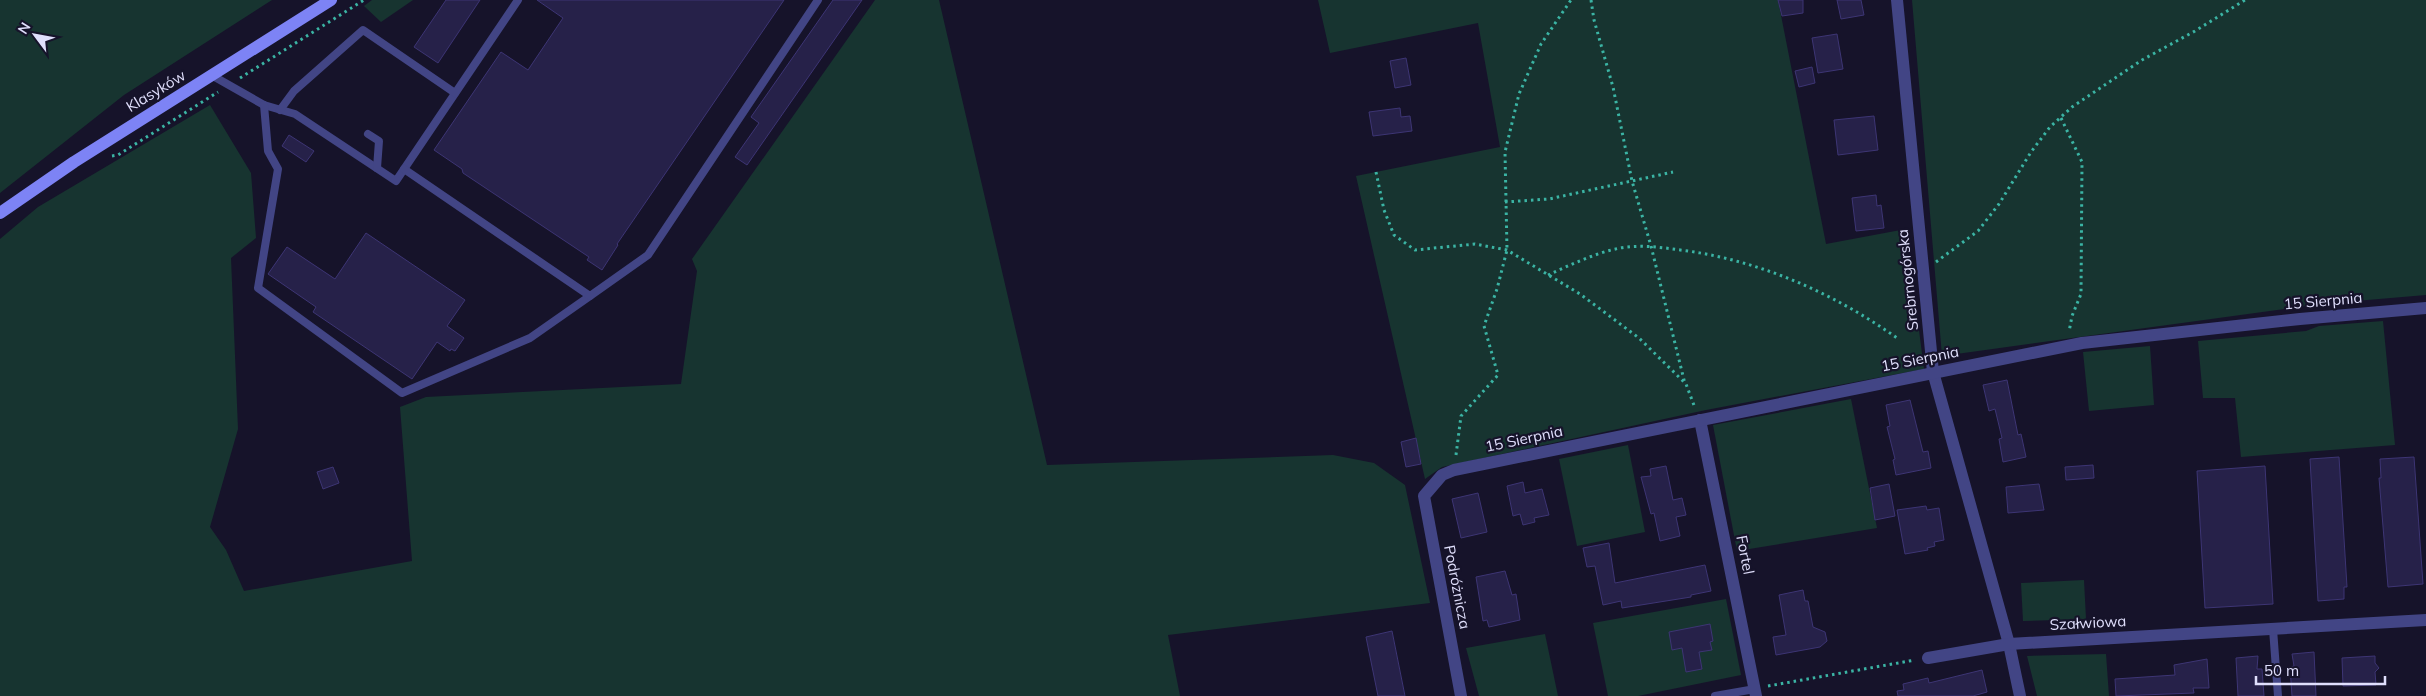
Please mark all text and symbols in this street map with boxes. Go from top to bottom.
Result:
north arrow [10,10,60,60]
text: N [14,19,34,37]
street label: Klasyków [122,65,189,116]
street label: Srebrnogórska [1893,228,1922,332]
street label: 15 Sierpnia [2283,288,2363,313]
street label: 15 Sierpnia [1879,342,1960,375]
street label: 15 Sierpnia [1483,421,1564,456]
street label: Fortel [1732,534,1759,576]
street label: Podróżnicza [1440,543,1475,630]
street label: Szałwiowa [2049,611,2127,634]
scale bar [2256,654,2385,686]
text: 50 m [2264,661,2299,680]

